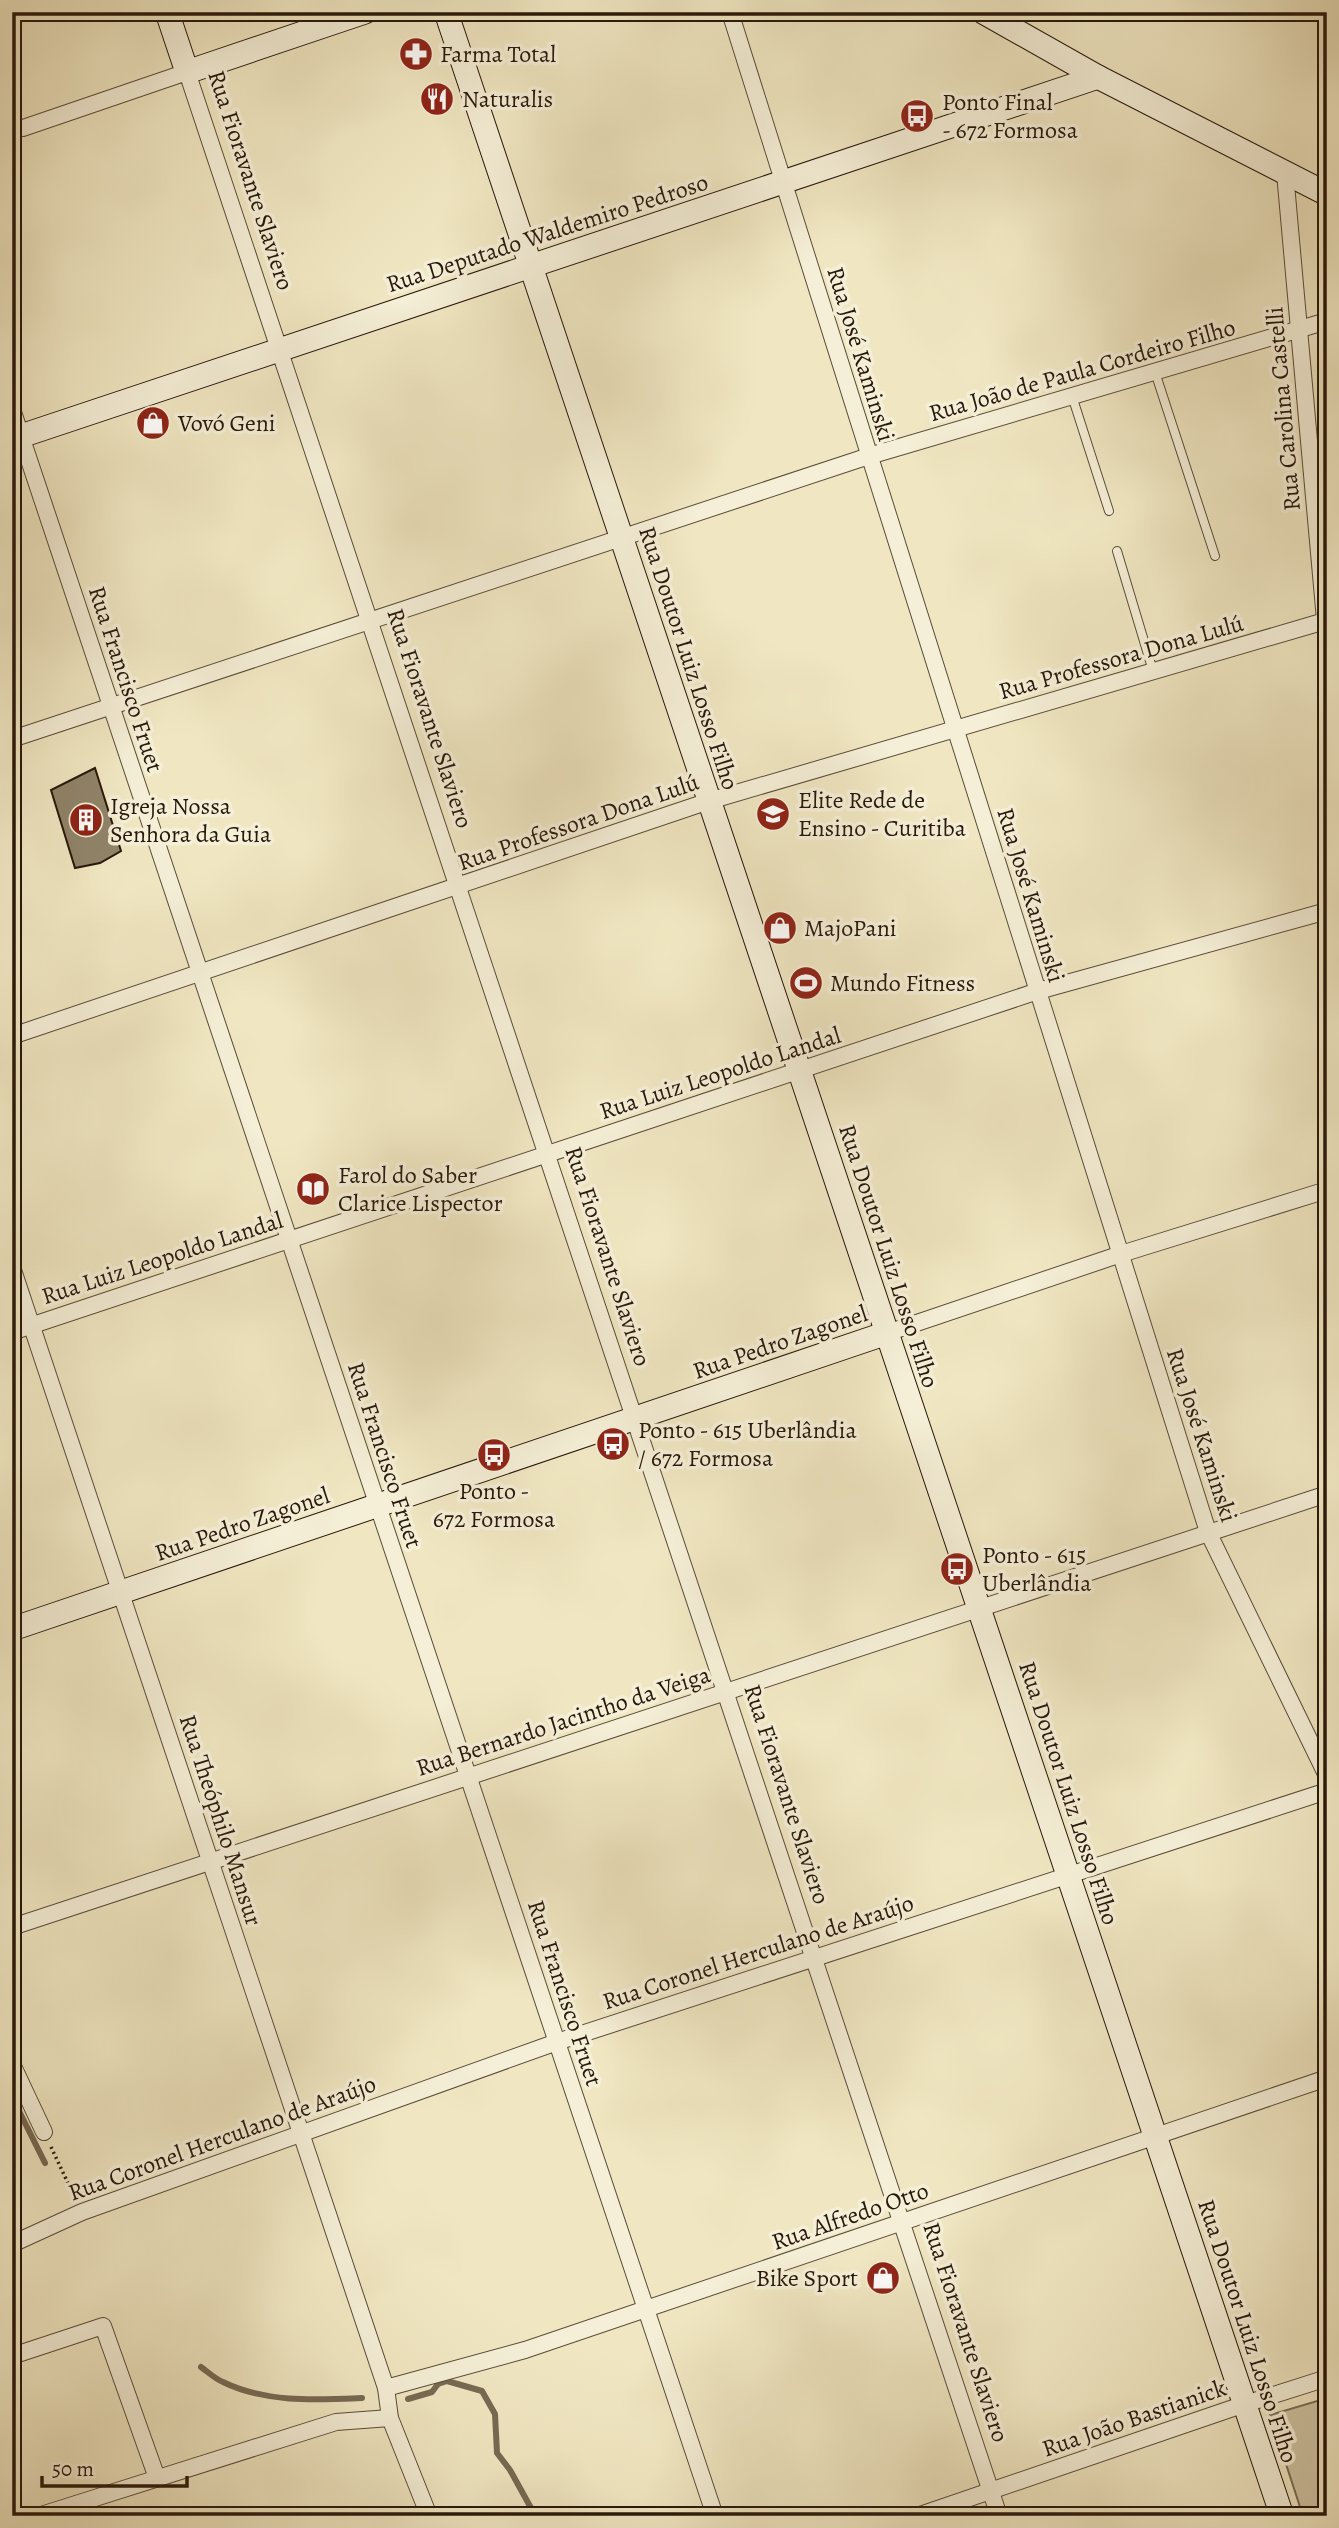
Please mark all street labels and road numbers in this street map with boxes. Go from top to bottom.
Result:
street label: Rua Fioravante Slaviero [200,66,302,294]
street label: Rua Deputado Waldemiro Pedroso [382,166,712,300]
street label: Rua José Kaminski [819,263,903,445]
street label: Rua Carolina Castelli [1258,306,1308,512]
street label: Rua João de Paula Cordeiro Filho [925,311,1239,429]
street label: Rua Doutor Luiz Losso Filho [631,522,747,794]
street label: Rua Francisco Fruet [81,582,171,776]
street label: Rua Fioravante Slaviero [379,604,481,832]
street label: Rua Professora Dona Lulú [995,607,1247,707]
street label: Rua Professora Dona Lulú [453,766,703,878]
street label: Rua José Kaminski [989,804,1073,986]
street label: Rua Luiz Leopoldo Landal [595,1019,845,1127]
street label: Rua Doutor Luiz Losso Filho [831,1120,947,1392]
street label: Rua Fioravante Slaviero [557,1142,659,1370]
street label: Rua Luiz Leopoldo Landal [37,1204,287,1312]
street label: Rua Pedro Zagonel [688,1297,872,1387]
street label: Rua José Kaminski [1159,1344,1245,1526]
street label: Rua Francisco Fruet [340,1358,430,1552]
street label: Rua Pedro Zagonel [150,1479,334,1569]
street label: Rua Doutor Luiz Losso Filho [1011,1657,1127,1929]
street label: Rua Bernardo Jacintho da Veiga [412,1658,715,1784]
street label: Rua Fioravante Slaviero [736,1680,838,1908]
street label: Rua Theóphilo Mansur [172,1710,270,1930]
street label: Rua Coronel Herculano de Araújo [598,1887,918,2017]
street label: Rua Francisco Fruet [520,1896,610,2090]
street label: Rua Coronel Herculano de Araújo [64,2067,380,2209]
street label: Rua Alfredo Otto [767,2174,933,2258]
street label: Rua Doutor Luiz Losso Filho [1190,2195,1306,2467]
street label: Rua Fioravante Slaviero [915,2218,1017,2446]
street label: Rua João Bastianick [1038,2371,1230,2464]

